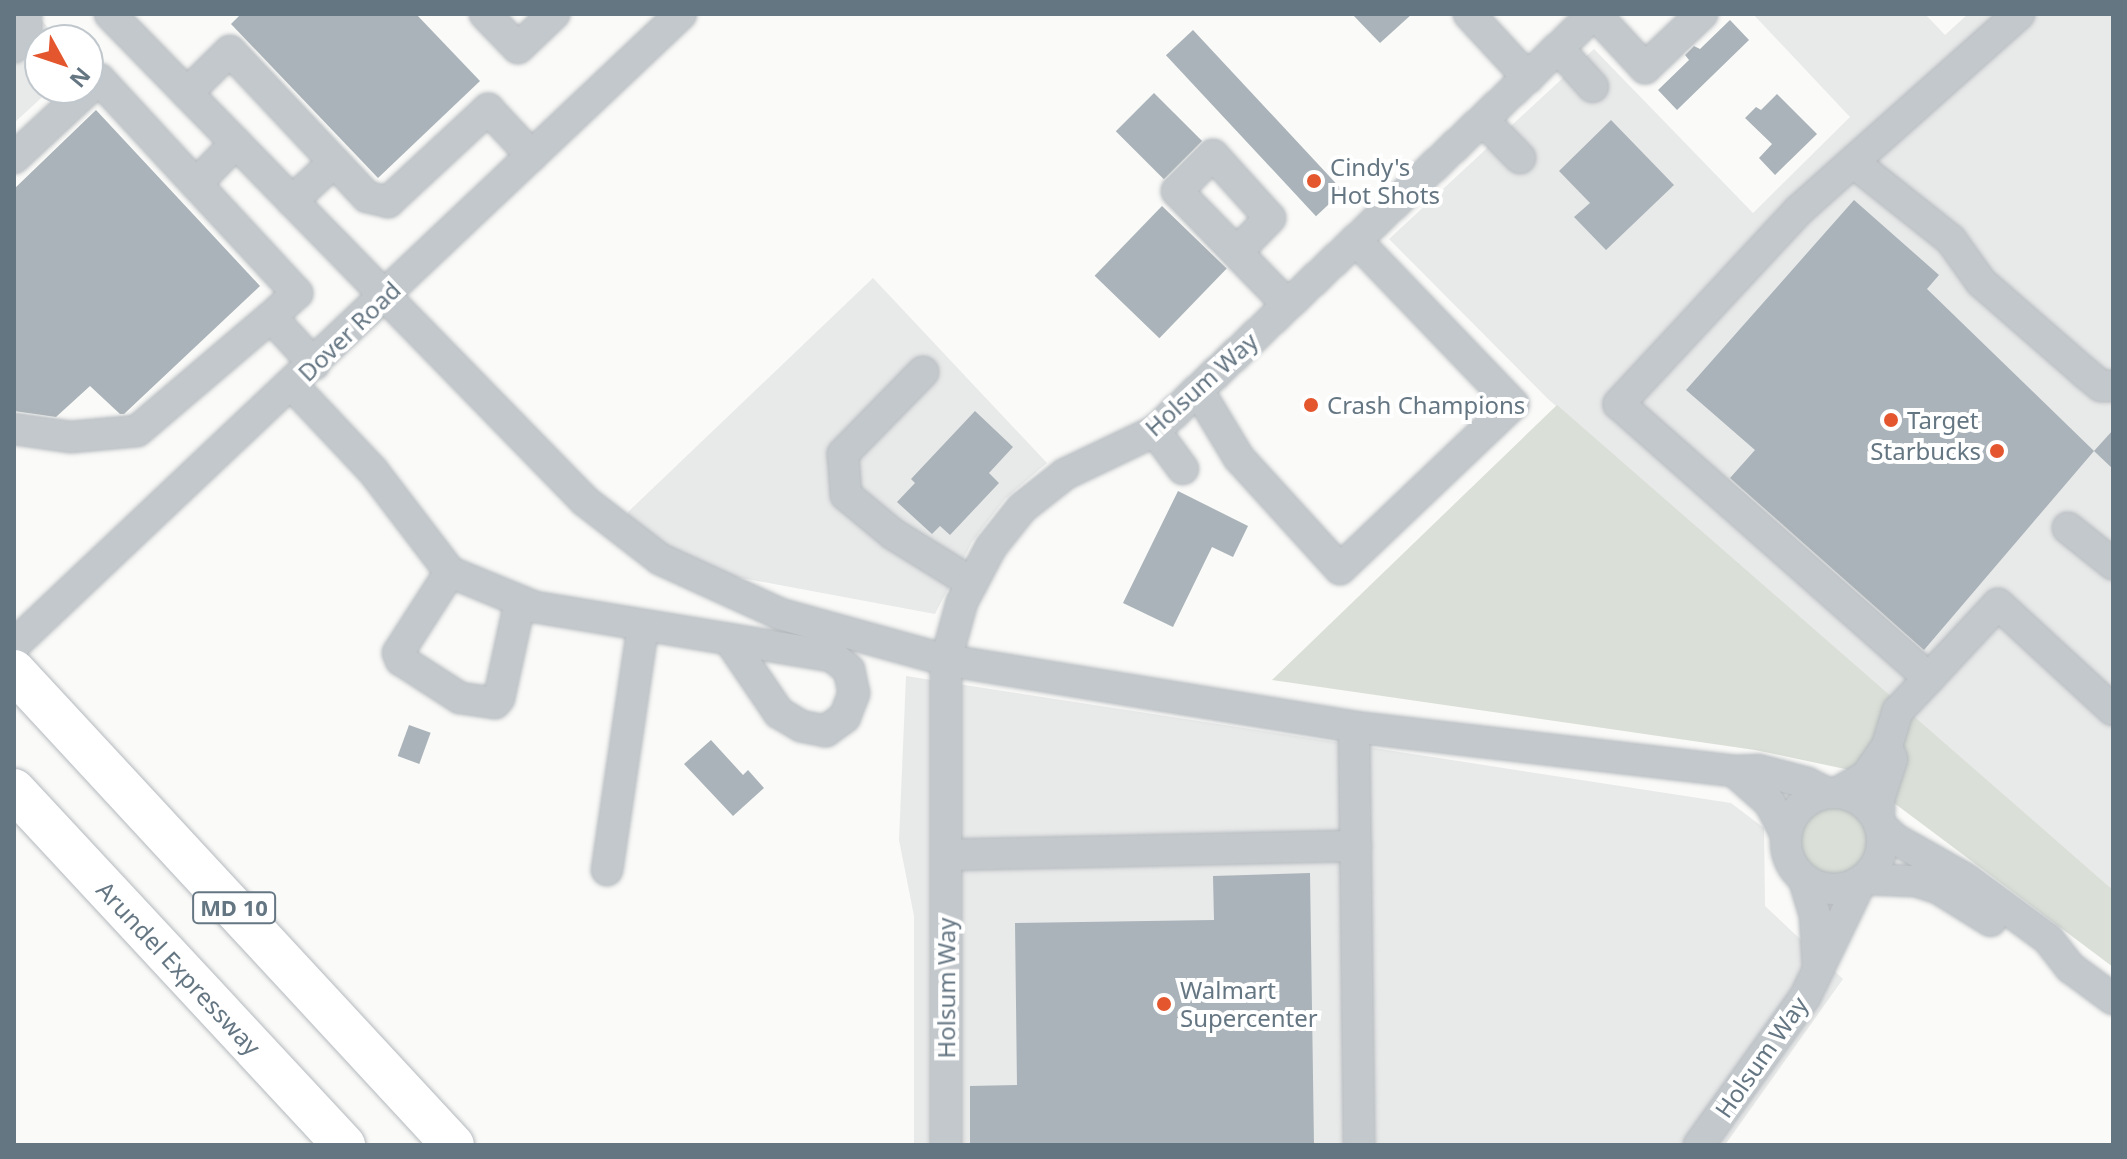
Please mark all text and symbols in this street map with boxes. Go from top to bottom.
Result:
north arrow [24,24,104,104]
text: N [64,62,98,95]
place label: Cindy's Hot Shots [1330,153,1440,209]
marker: Cindy's Hot Shots [1305,172,1323,190]
street label: Dover Road [292,275,406,387]
street label: Holsum Way [1139,326,1263,442]
place label: Crash Champions [1327,391,1525,419]
marker: Crash Champions [1302,396,1320,414]
place label: Target [1907,406,1979,434]
marker: Target [1882,411,1900,429]
place label: Starbucks [1870,437,1981,465]
marker: Starbucks [1988,442,2006,460]
street label: Arundel Expressway [91,875,267,1061]
road number: MD 10 [192,890,276,926]
street label: Holsum Way [932,917,960,1059]
place label: Walmart Supercenter [1180,976,1318,1032]
street label: Holsum Way [1709,991,1813,1123]
marker: Walmart Supercenter [1155,995,1173,1013]

